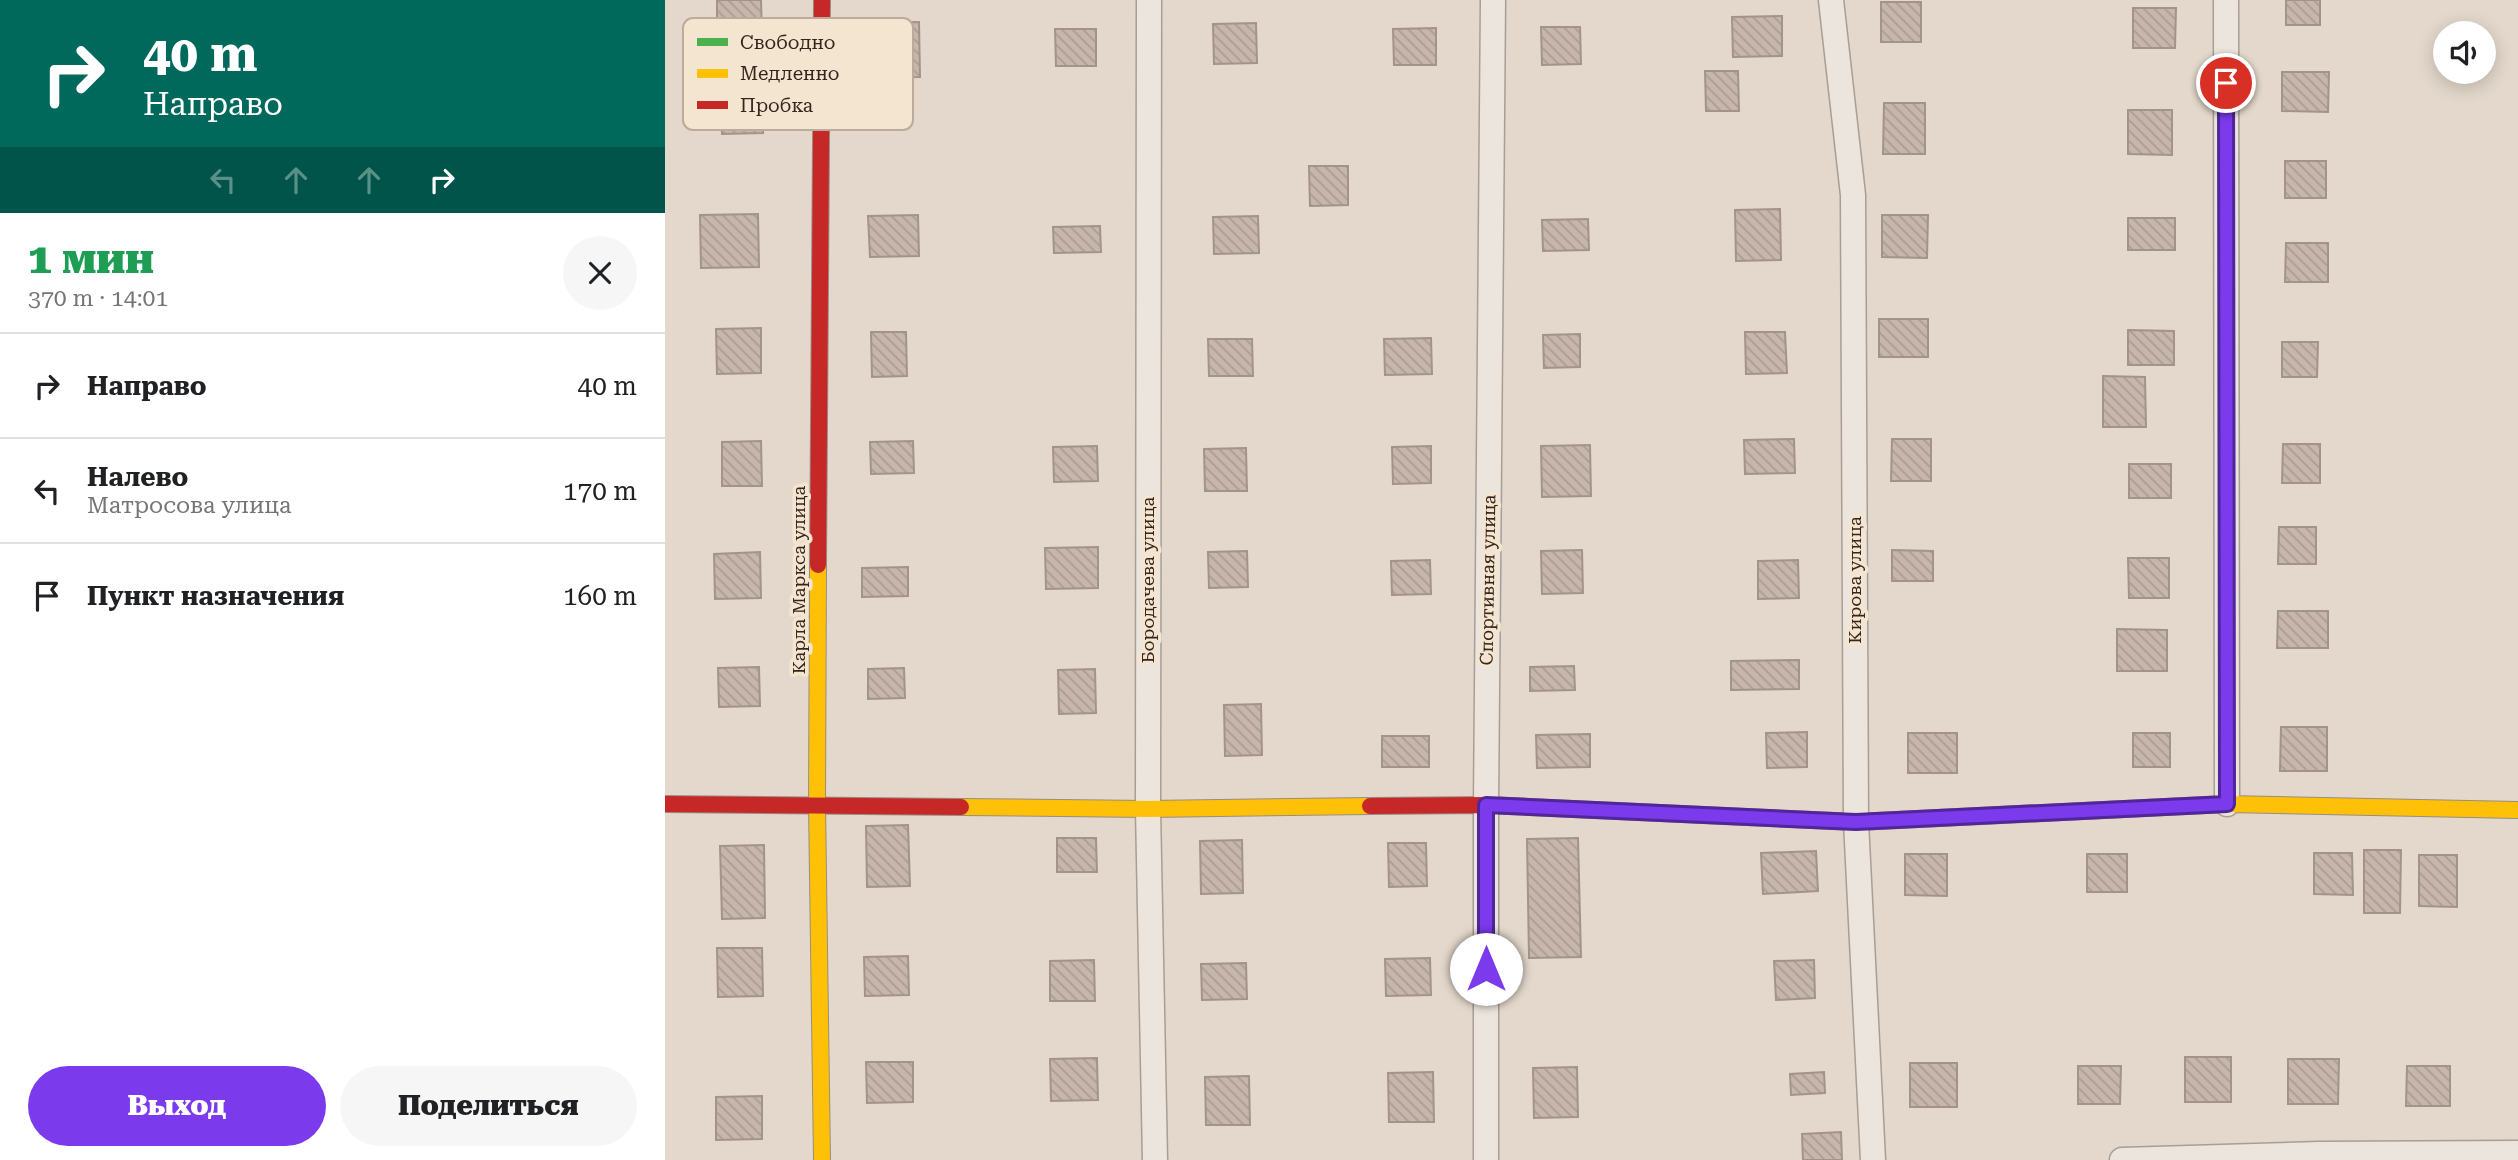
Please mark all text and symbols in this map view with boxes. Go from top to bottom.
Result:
legend [683,18,913,130]
map controls [2433,21,2496,84]
button: sound [2433,21,2496,84]
text: 40 m [143,26,258,83]
icon: right [28,28,119,119]
text: Свободно [740,31,835,54]
pin [2196,53,2256,113]
text: Медленно [740,62,839,85]
icon: arrive [2207,64,2245,102]
text: Направо [143,85,283,123]
text: Пробка [740,94,814,117]
icon: left [204,161,242,199]
icon: ahead [277,161,315,199]
icon: ahead [350,161,388,199]
icon: right [423,161,461,199]
text: 1 мин [28,234,154,283]
button: close [563,236,637,310]
text: 370 m · 14:01 [28,285,168,312]
icon: right [28,367,66,405]
text: Направо [87,371,207,401]
text: 40 m [578,371,637,401]
text: Налево [87,462,188,492]
icon: left [28,472,66,510]
text: 170 m [563,476,637,506]
street label: Карла Маркса улица [788,485,809,674]
text: Матросова улица [87,492,292,519]
street label: Спортивная улица [1476,494,1499,666]
street label: Бородачева улица [1137,497,1158,663]
street label: Кирова улица [1844,516,1865,644]
icon: arrive [28,577,66,615]
text: Пункт назначения [87,581,344,611]
text: 160 m [563,581,637,611]
position arrow [1449,932,1523,1006]
button: Выход [28,1066,326,1146]
button: Поделиться [340,1066,637,1146]

